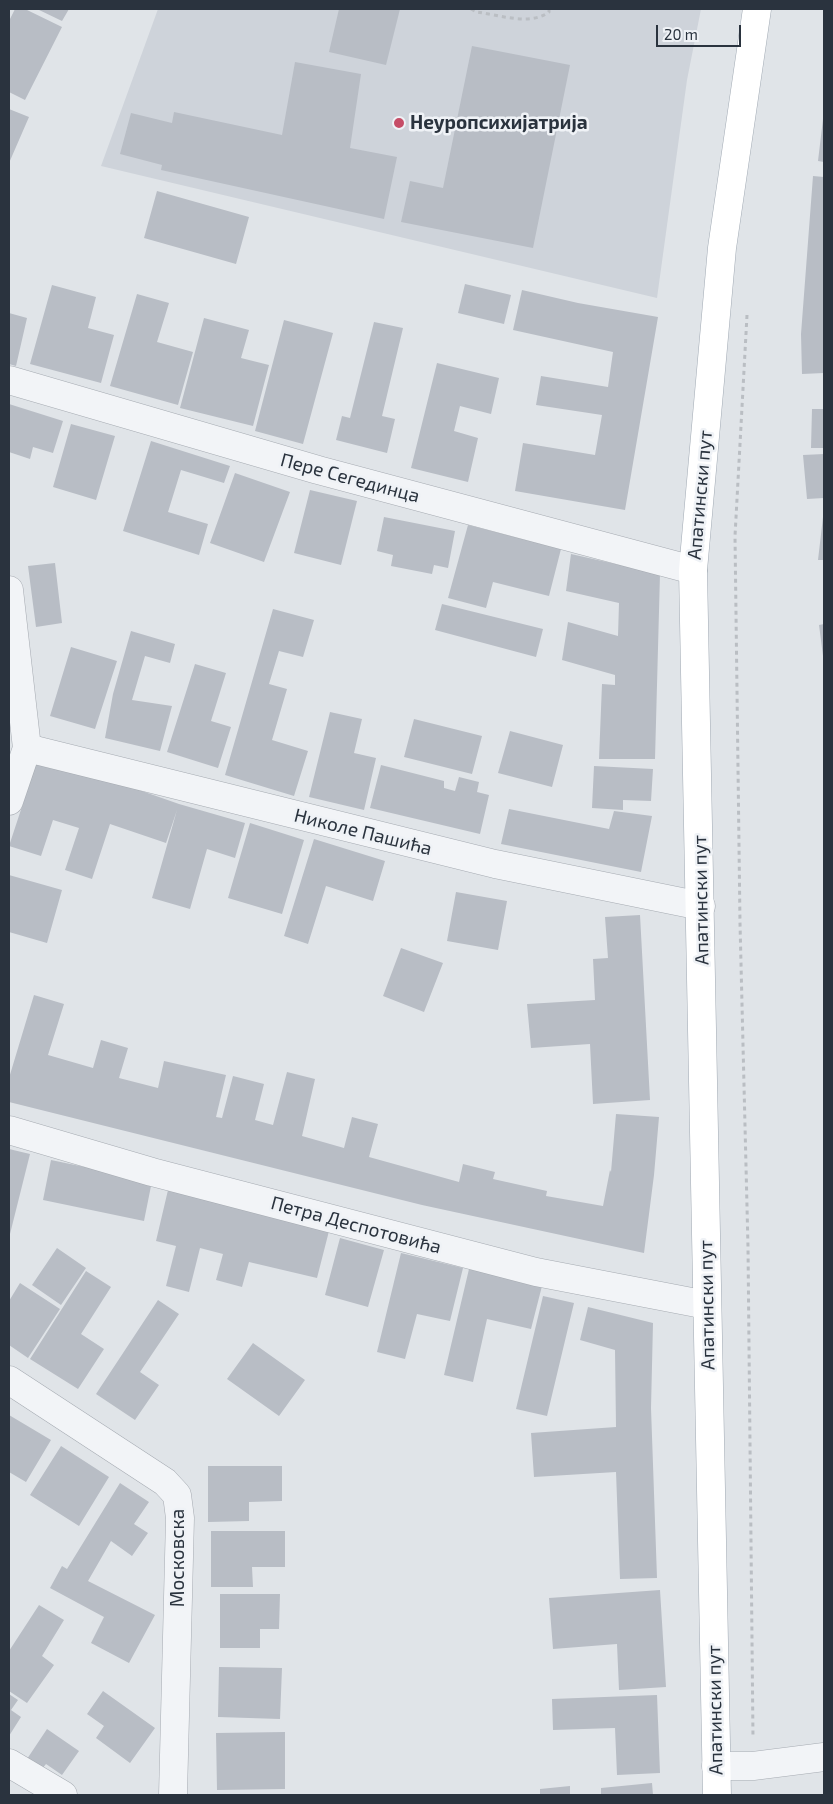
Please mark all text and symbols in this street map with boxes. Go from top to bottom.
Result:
scale bar [658,15,743,47]
text: 20 m [664,25,698,43]
place label: Неуропсихијатрија [410,112,588,134]
marker: Неуропсихијатрија [392,116,406,130]
street label: Апатински пут [683,429,717,561]
street label: Пере Сегединца [278,448,422,508]
street label: Николе Пашића [292,804,434,860]
street label: Апатински пут [688,835,714,965]
street label: Петра Деспотовића [268,1191,444,1259]
street label: Апатински пут [694,1240,720,1370]
street label: Московска [167,1509,189,1607]
street label: Апатински пут [702,1645,728,1775]

